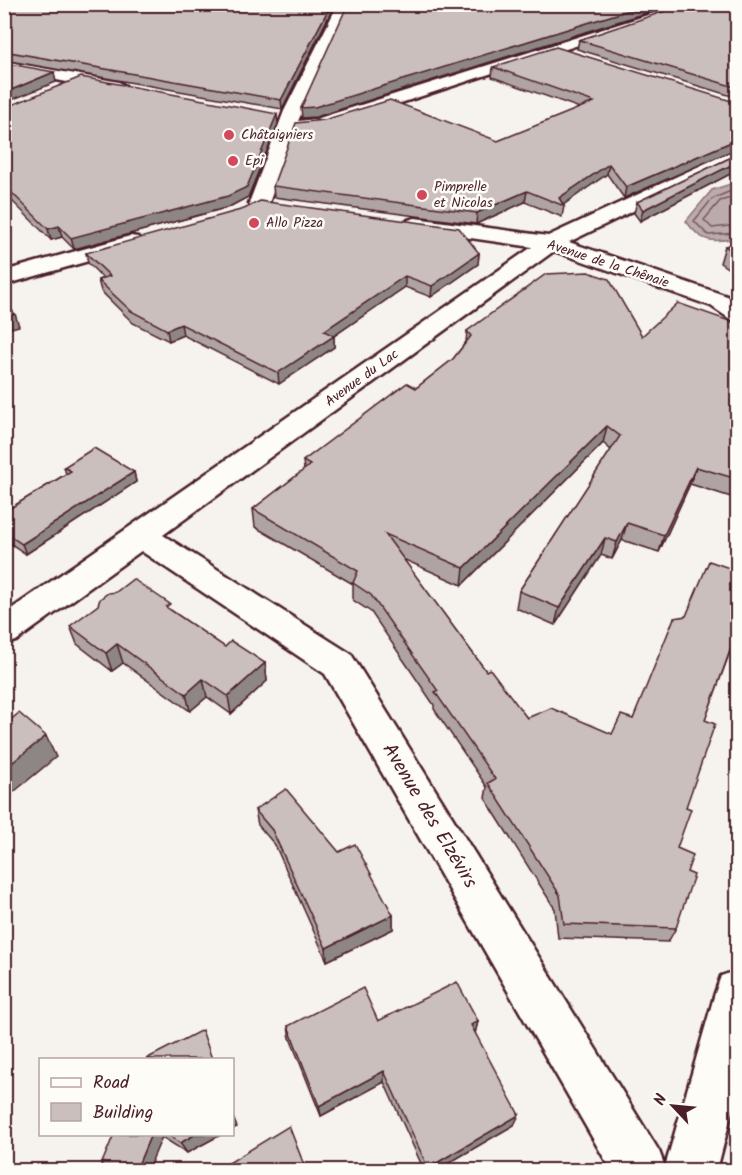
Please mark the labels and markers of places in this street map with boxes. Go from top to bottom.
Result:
place label: Châtaigniers [241,124,313,146]
marker: Châtaigniers [222,128,236,142]
place label: Epi [245,150,264,172]
marker: Epi [226,154,240,168]
place label: Pimprelle et Nicolas [434,176,493,214]
marker: Pimprelle et Nicolas [415,188,429,202]
place label: Allo Pizza [266,212,323,234]
marker: Allo Pizza [247,216,261,230]

